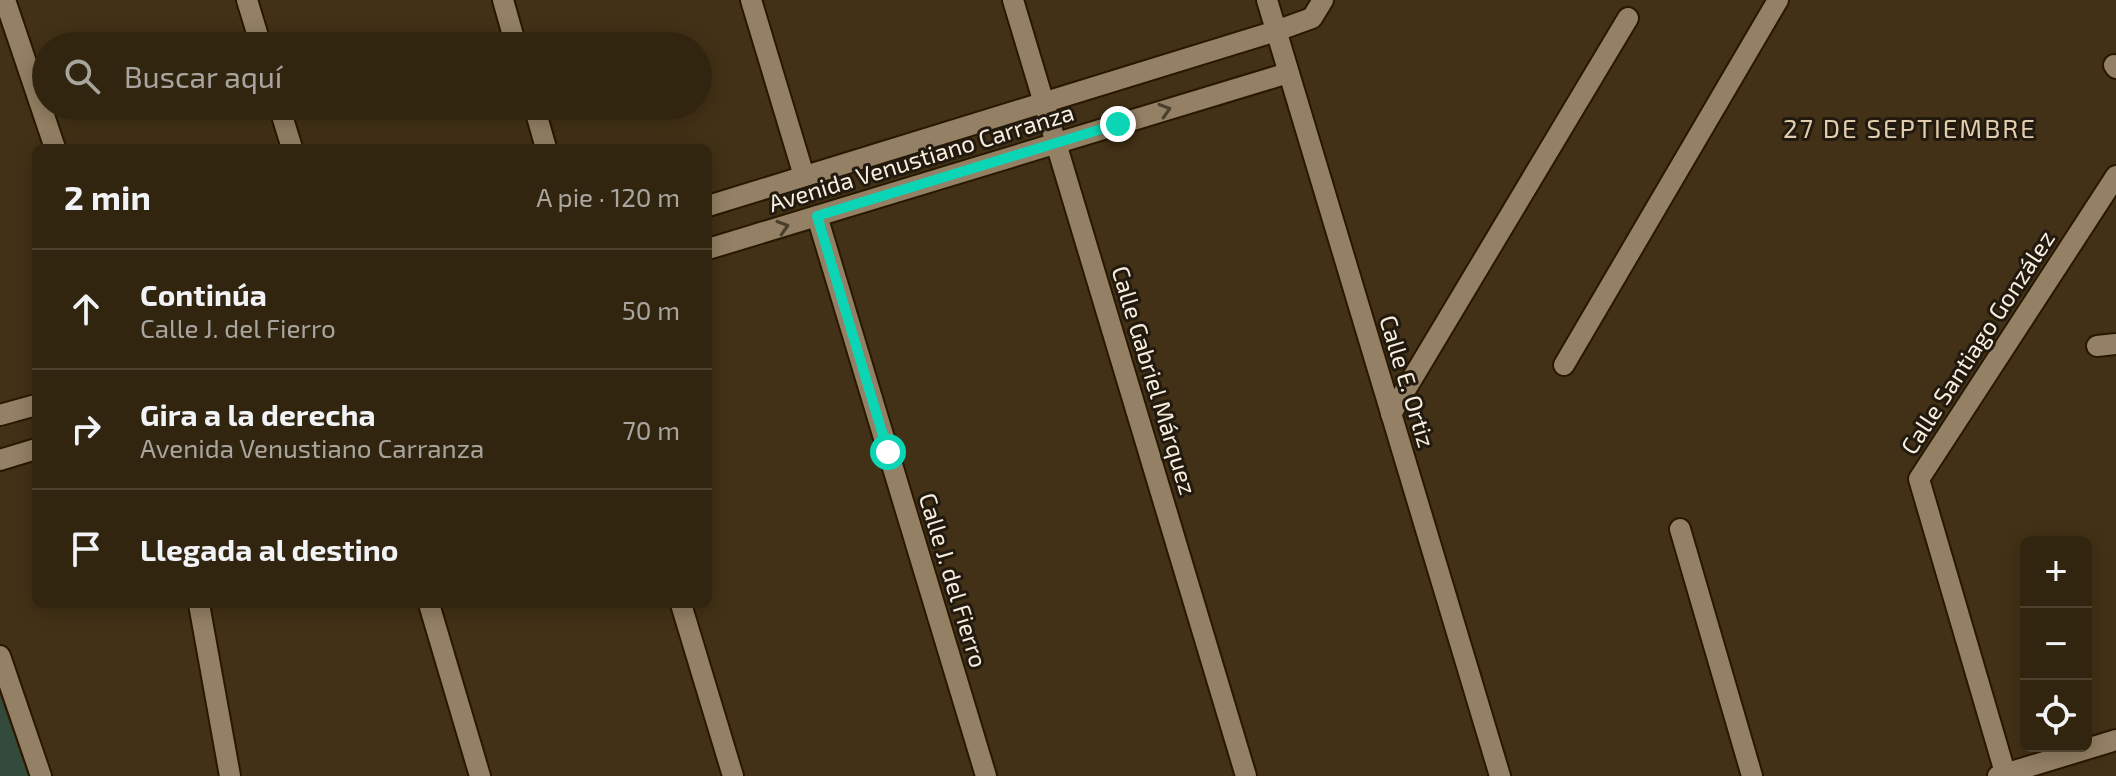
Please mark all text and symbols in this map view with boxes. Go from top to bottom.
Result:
search box [32,32,712,120]
icon: search [60,54,104,98]
text: Buscar aquí [124,58,282,94]
street label: Avenida Venustiano Carranza [765,97,1077,217]
one-way arrow [1158,103,1172,119]
route end [1100,106,1136,142]
district label: 27 DE SEPTIEMBRE [1783,112,2037,143]
text: 2 min [64,176,151,217]
text: A pie · 120 m [536,181,680,212]
one-way arrow [775,220,789,236]
street label: Calle Santiago González [1894,225,2060,459]
street label: Calle Gabriel Márquez [1106,262,1204,498]
text: Continúa [140,276,267,312]
icon: ahead [64,287,108,331]
text: 50 m [622,294,680,325]
street label: Calle E. Ortiz [1374,311,1442,451]
text: Calle J. del Fierro [140,312,336,343]
text: Gira a la derecha [140,396,376,432]
icon: right [64,407,108,451]
text: 70 m [622,414,680,445]
text: Avenida Venustiano Carranza [140,432,484,463]
route start [870,434,906,470]
street label: Calle J. del Fierro [914,489,994,671]
icon: arrive [64,527,108,571]
text: Llegada al destino [140,531,399,567]
map controls [2020,536,2092,752]
button: + [2020,536,2092,608]
button: − [2020,608,2092,680]
button: locate [2020,680,2092,752]

